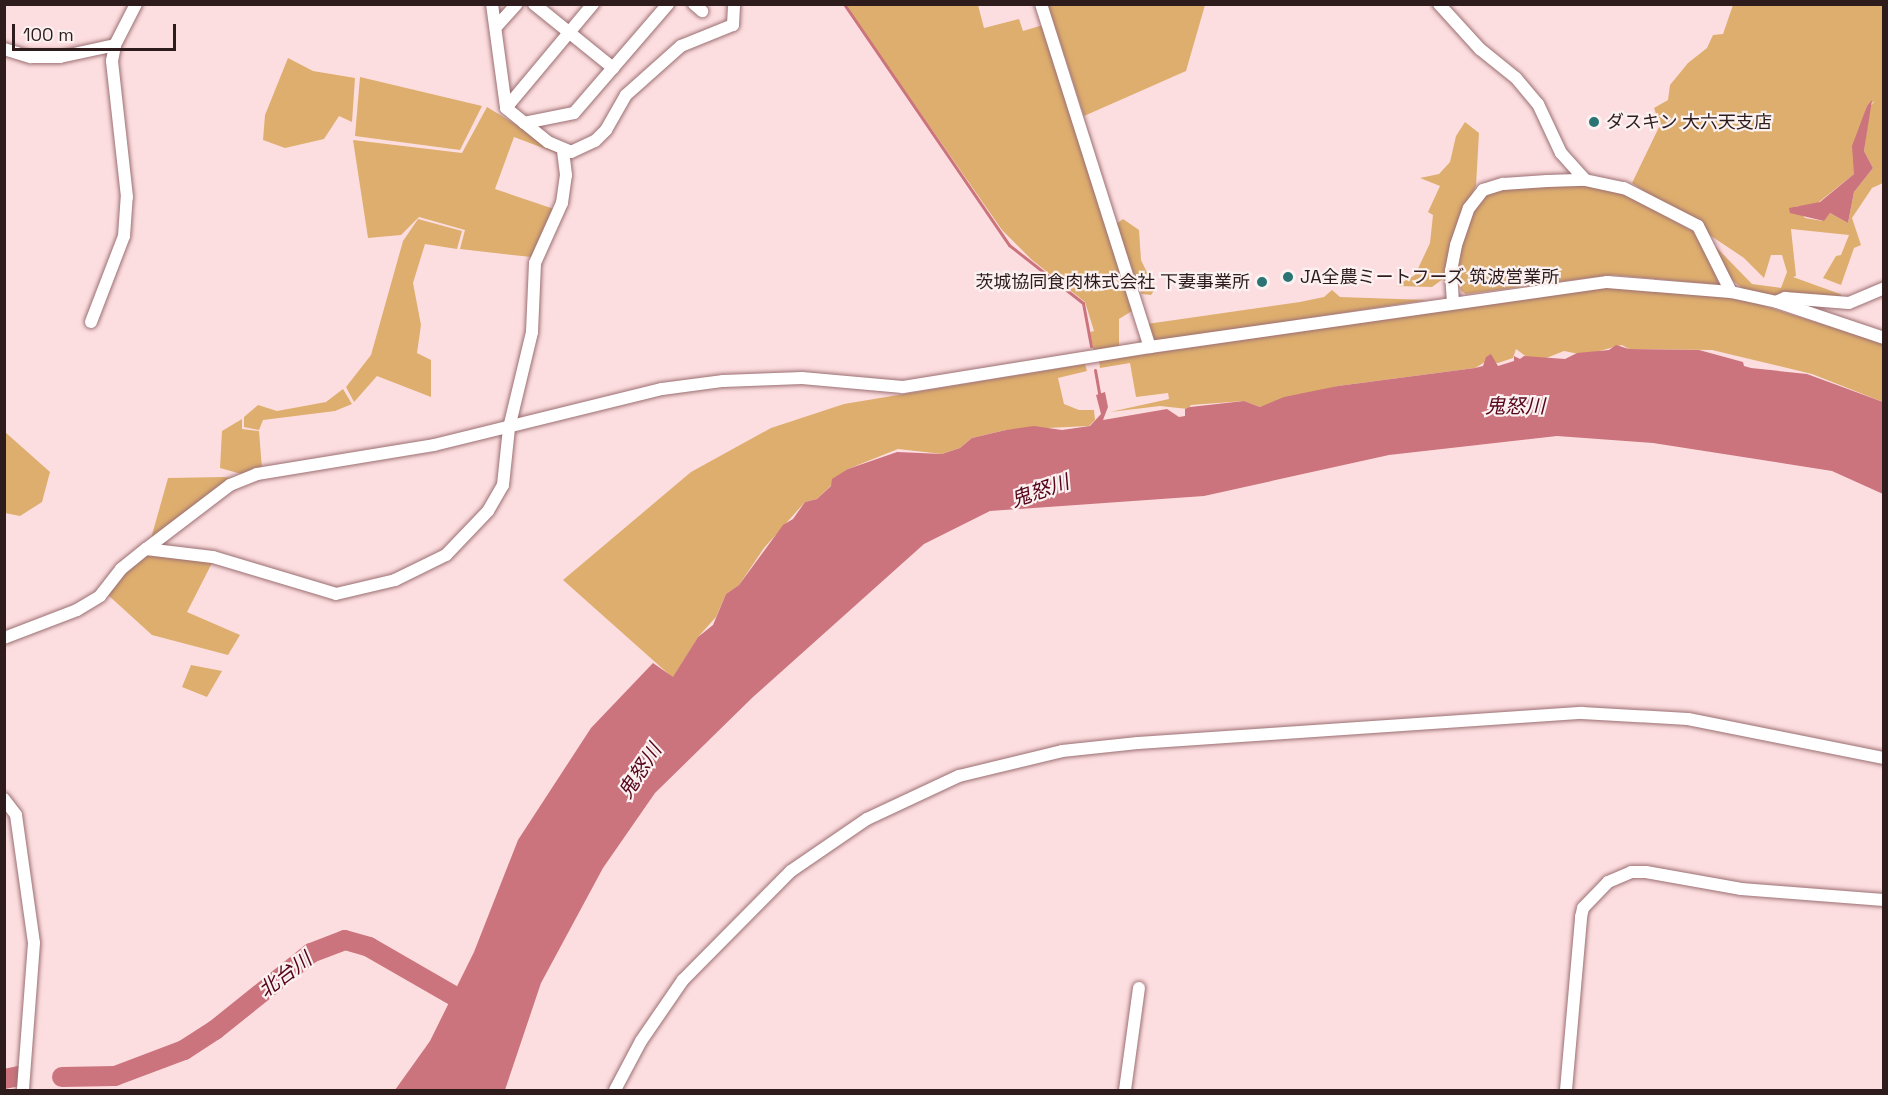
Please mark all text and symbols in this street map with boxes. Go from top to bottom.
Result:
scale bar [15,12,178,50]
text: 100 m [23,23,74,46]
place label: ダスキン 大六天支店 [1606,111,1773,133]
marker: ダスキン 大六天支店 [1587,115,1601,129]
place label: JA全農ミートフーズ 筑波営業所 [1300,266,1560,288]
marker: JA全農ミートフーズ 筑波営業所 [1281,270,1295,284]
place label: 茨城協同食肉株式会社 下妻事業所 [975,271,1250,293]
marker: 茨城協同食肉株式会社 下妻事業所 [1255,275,1269,289]
water label: 鬼怒川 [1485,394,1545,418]
water label: 鬼怒川 [1008,470,1072,512]
water label: 鬼怒川 [614,739,666,803]
water label: 北台川 [254,947,316,1003]

